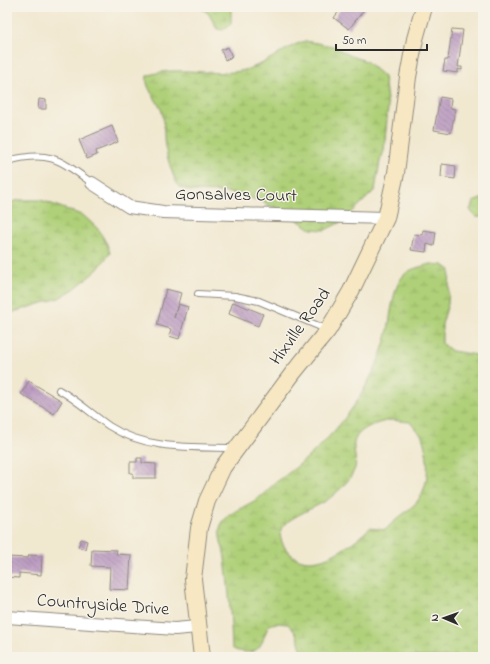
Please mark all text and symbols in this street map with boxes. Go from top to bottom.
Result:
scale bar [336,26,427,52]
text: 50 m [342,32,366,50]
street label: Gonsalves Court [175,182,297,210]
street label: Hixville Road [264,283,338,371]
street label: Countryside Drive [36,588,171,624]
north arrow [424,598,464,638]
text: N [427,614,443,622]

